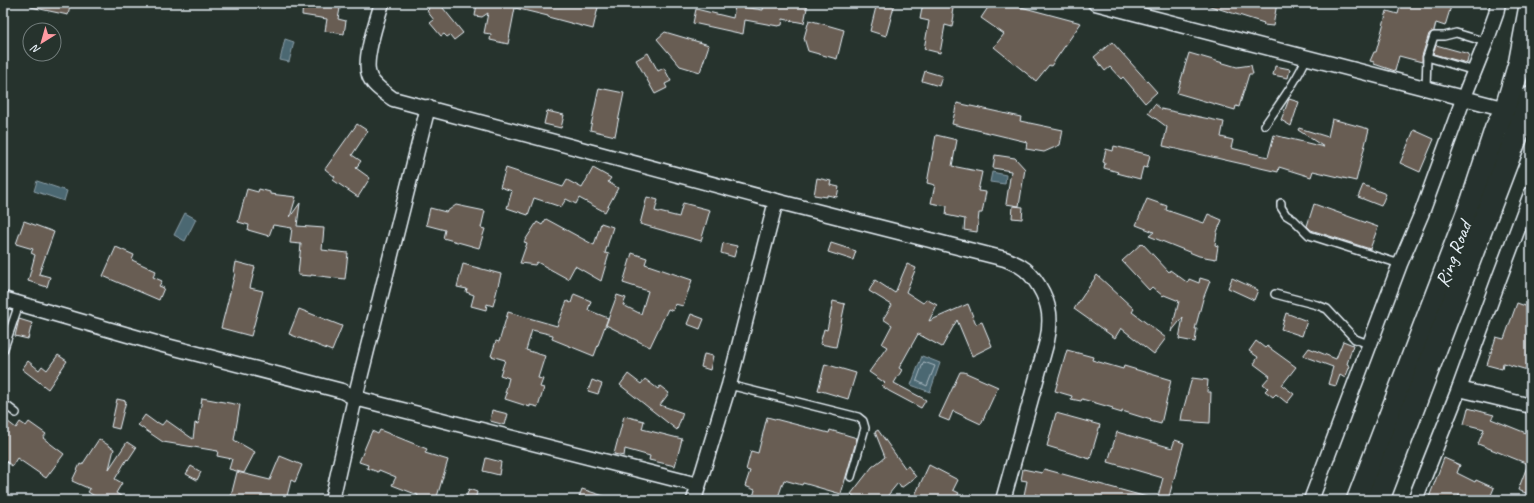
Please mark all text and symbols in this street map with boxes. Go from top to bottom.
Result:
north arrow [22,22,62,62]
text: N [27,41,43,58]
street label: Ring Road [1430,215,1479,291]

